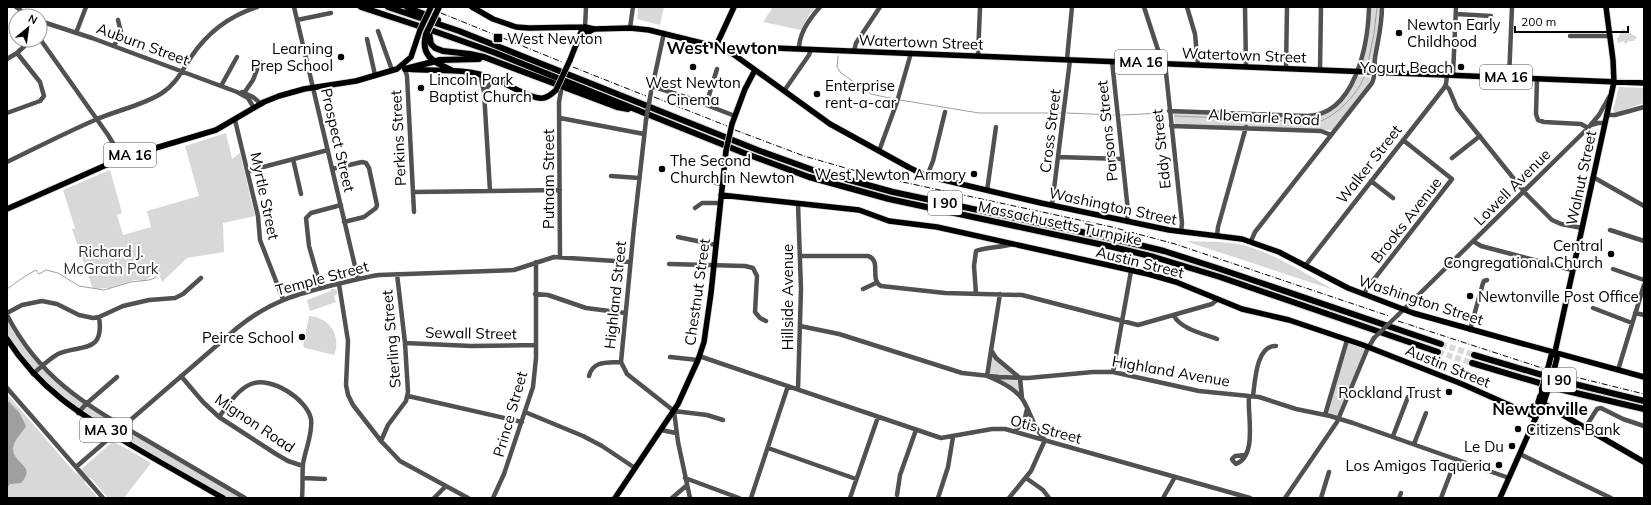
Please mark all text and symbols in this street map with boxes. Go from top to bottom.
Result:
north arrow [8,8,48,48]
scale bar [1515,8,1628,34]
text: N [26,11,40,27]
text: 200 m [1521,14,1556,29]
place label: Newton Early Childhood [1407,15,1501,51]
street label: Auburn Street [94,18,192,70]
marker: Newton Early Childhood [1394,28,1404,38]
place label: West Newton [507,29,602,48]
street label: Watertown Street [858,30,984,54]
marker: West Newton [492,32,504,44]
district label: West Newton [667,37,777,58]
place label: Learning Prep School [251,39,333,75]
street label: Watertown Street [1181,43,1307,67]
road number: MA 16 [1115,50,1167,74]
marker: Learning Prep School [336,52,346,62]
place label: Yogurt Beach [1359,58,1453,77]
marker: West Newton Cinema [688,62,698,72]
marker: Yogurt Beach [1456,62,1466,72]
road number: MA 16 [1480,65,1532,89]
place label: Lincoln Park Baptist Church [429,70,532,106]
place label: West Newton Cinema [645,73,741,109]
place label: Enterprise rent-a-car [825,76,897,112]
street label: Parsons Street [1092,80,1122,182]
marker: Lincoln Park Baptist Church [416,83,426,93]
street label: Prospect Street [317,86,359,194]
street label: Cross Street [1035,88,1065,174]
marker: Enterprise rent-a-car [812,89,822,99]
street label: Perkins Street [386,90,410,186]
street label: Albemarle Road [1208,105,1320,129]
street label: Eddy Street [1147,108,1175,190]
street label: Walker Street [1332,121,1406,207]
street label: Putnam Street [539,129,558,229]
street label: Walnut Street [1562,129,1600,227]
road number: MA 16 [104,143,156,167]
street label: Lowell Avenue [1470,145,1554,229]
street label: Myrtle Street [246,150,284,242]
place label: The Second Church in Newton [670,151,794,187]
marker: The Second Church in Newton [657,164,667,174]
place label: West Newton Armory [815,165,966,184]
marker: West Newton Armory [969,169,979,179]
street label: Brooks Avenue [1367,173,1445,267]
street label: Washington Street [1047,183,1179,229]
road number: I 90 [928,191,962,215]
street label: Massachusetts Turnpike [976,196,1144,250]
place label: Central Congregational Church [1443,236,1603,272]
street label: Chestnut Street [680,237,714,347]
street label: Highland Street [600,240,630,350]
park label: Richard J. McGrath Park [63,242,159,278]
street label: Austin Street [1094,242,1186,282]
street label: Hillside Avenue [778,244,797,350]
marker: Central Congregational Church [1606,249,1616,259]
street label: Temple Street [273,256,371,300]
street label: Washington Street [1356,271,1486,329]
place label: Newtonville Post Office [1478,287,1639,306]
street label: Sterling Street [377,289,405,389]
marker: Newtonville Post Office [1465,291,1475,301]
street label: Sewall Street [425,323,517,343]
place label: Peirce School [202,328,294,347]
marker: Peirce School [297,332,307,342]
street label: Austin Street [1403,340,1493,392]
street label: Highland Avenue [1111,351,1231,391]
road number: I 90 [1542,368,1576,392]
street label: Prince Street [489,369,531,459]
place label: Rockland Trust [1338,383,1441,402]
marker: Rockland Trust [1444,387,1454,397]
street label: Mignon Road [211,389,299,457]
district label: Newtonville [1492,398,1588,419]
street label: Otis Street [1008,410,1084,448]
road number: MA 30 [80,418,132,442]
place label: Citizens Bank [1526,420,1621,439]
marker: Citizens Bank [1513,424,1523,434]
place label: Le Du [1464,437,1504,456]
marker: Le Du [1507,441,1517,451]
place label: Los Amigos Taqueria [1346,456,1491,475]
marker: Los Amigos Taqueria [1494,460,1504,470]

